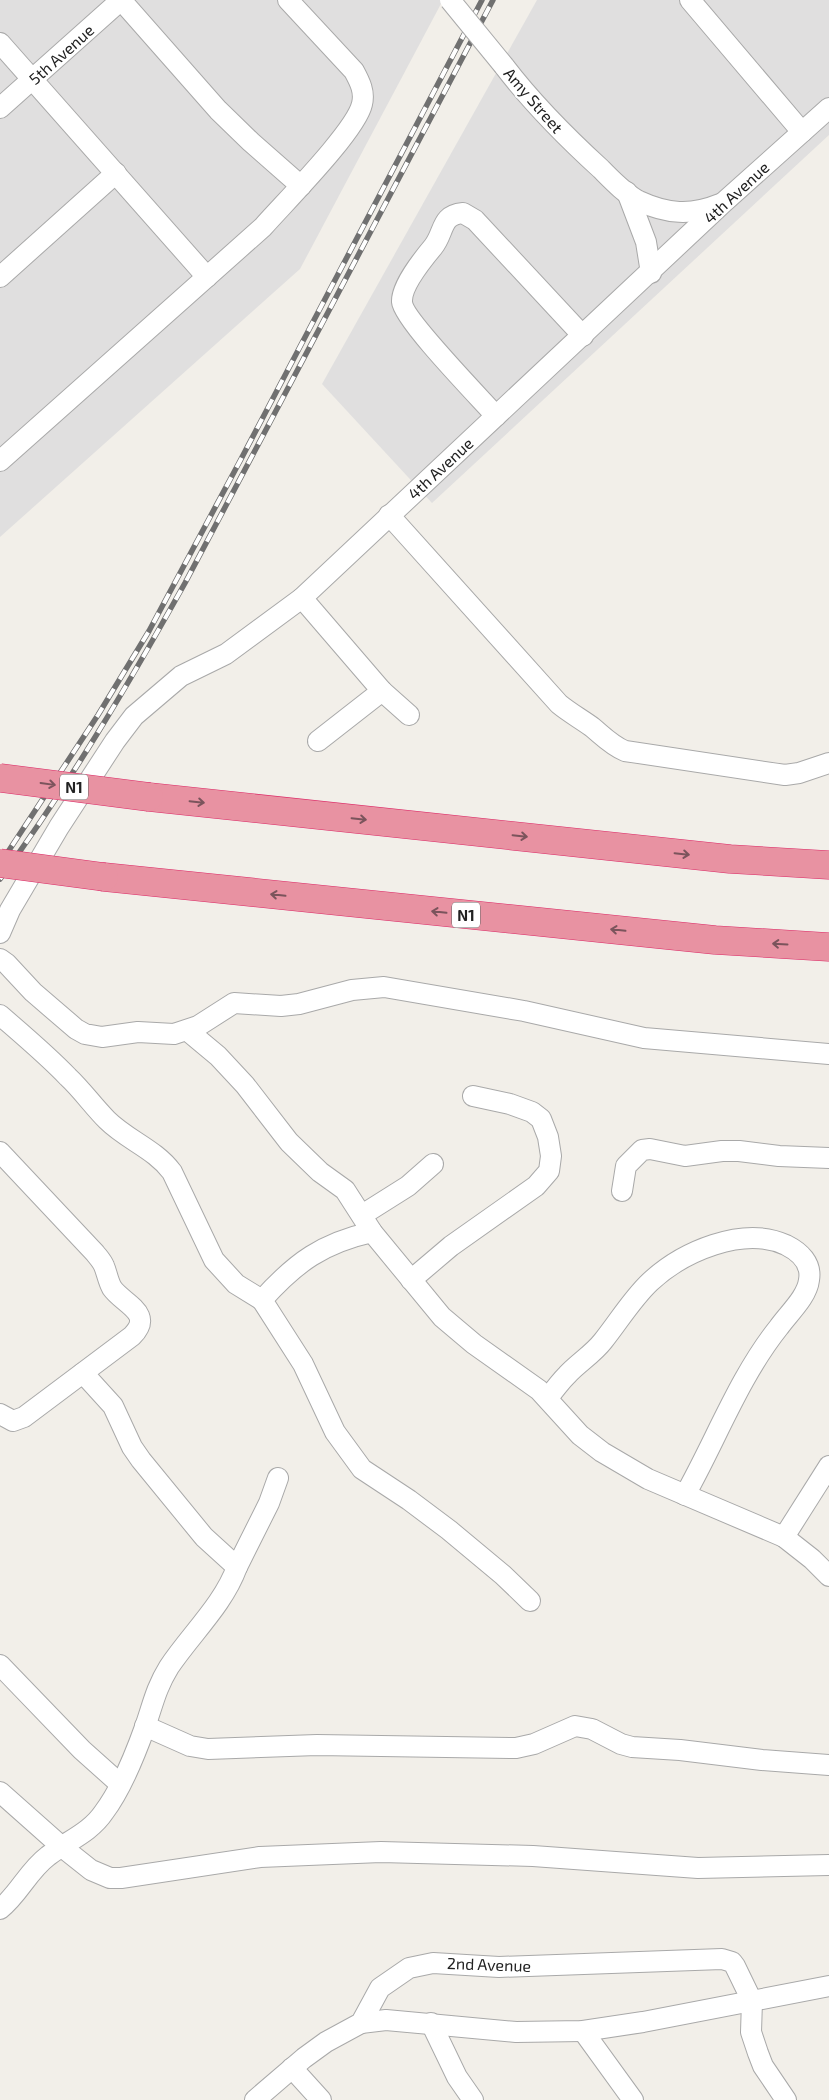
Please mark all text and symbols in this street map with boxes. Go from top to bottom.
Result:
street label: 5th Avenue [25,20,97,88]
street label: Amy Street [501,64,567,136]
street label: 4th Avenue [700,157,772,227]
street label: 4th Avenue [404,433,476,503]
road number: N1 [60,774,88,800]
one-way arrow [40,779,56,789]
one-way arrow [189,797,205,807]
one-way arrow [350,814,366,824]
one-way arrow [512,832,528,841]
one-way arrow [674,849,690,858]
one-way arrow [270,890,286,900]
road number: N1 [452,902,480,928]
one-way arrow [432,907,448,917]
one-way arrow [611,926,627,935]
one-way arrow [773,940,789,949]
street label: 2nd Avenue [447,1953,531,1975]

